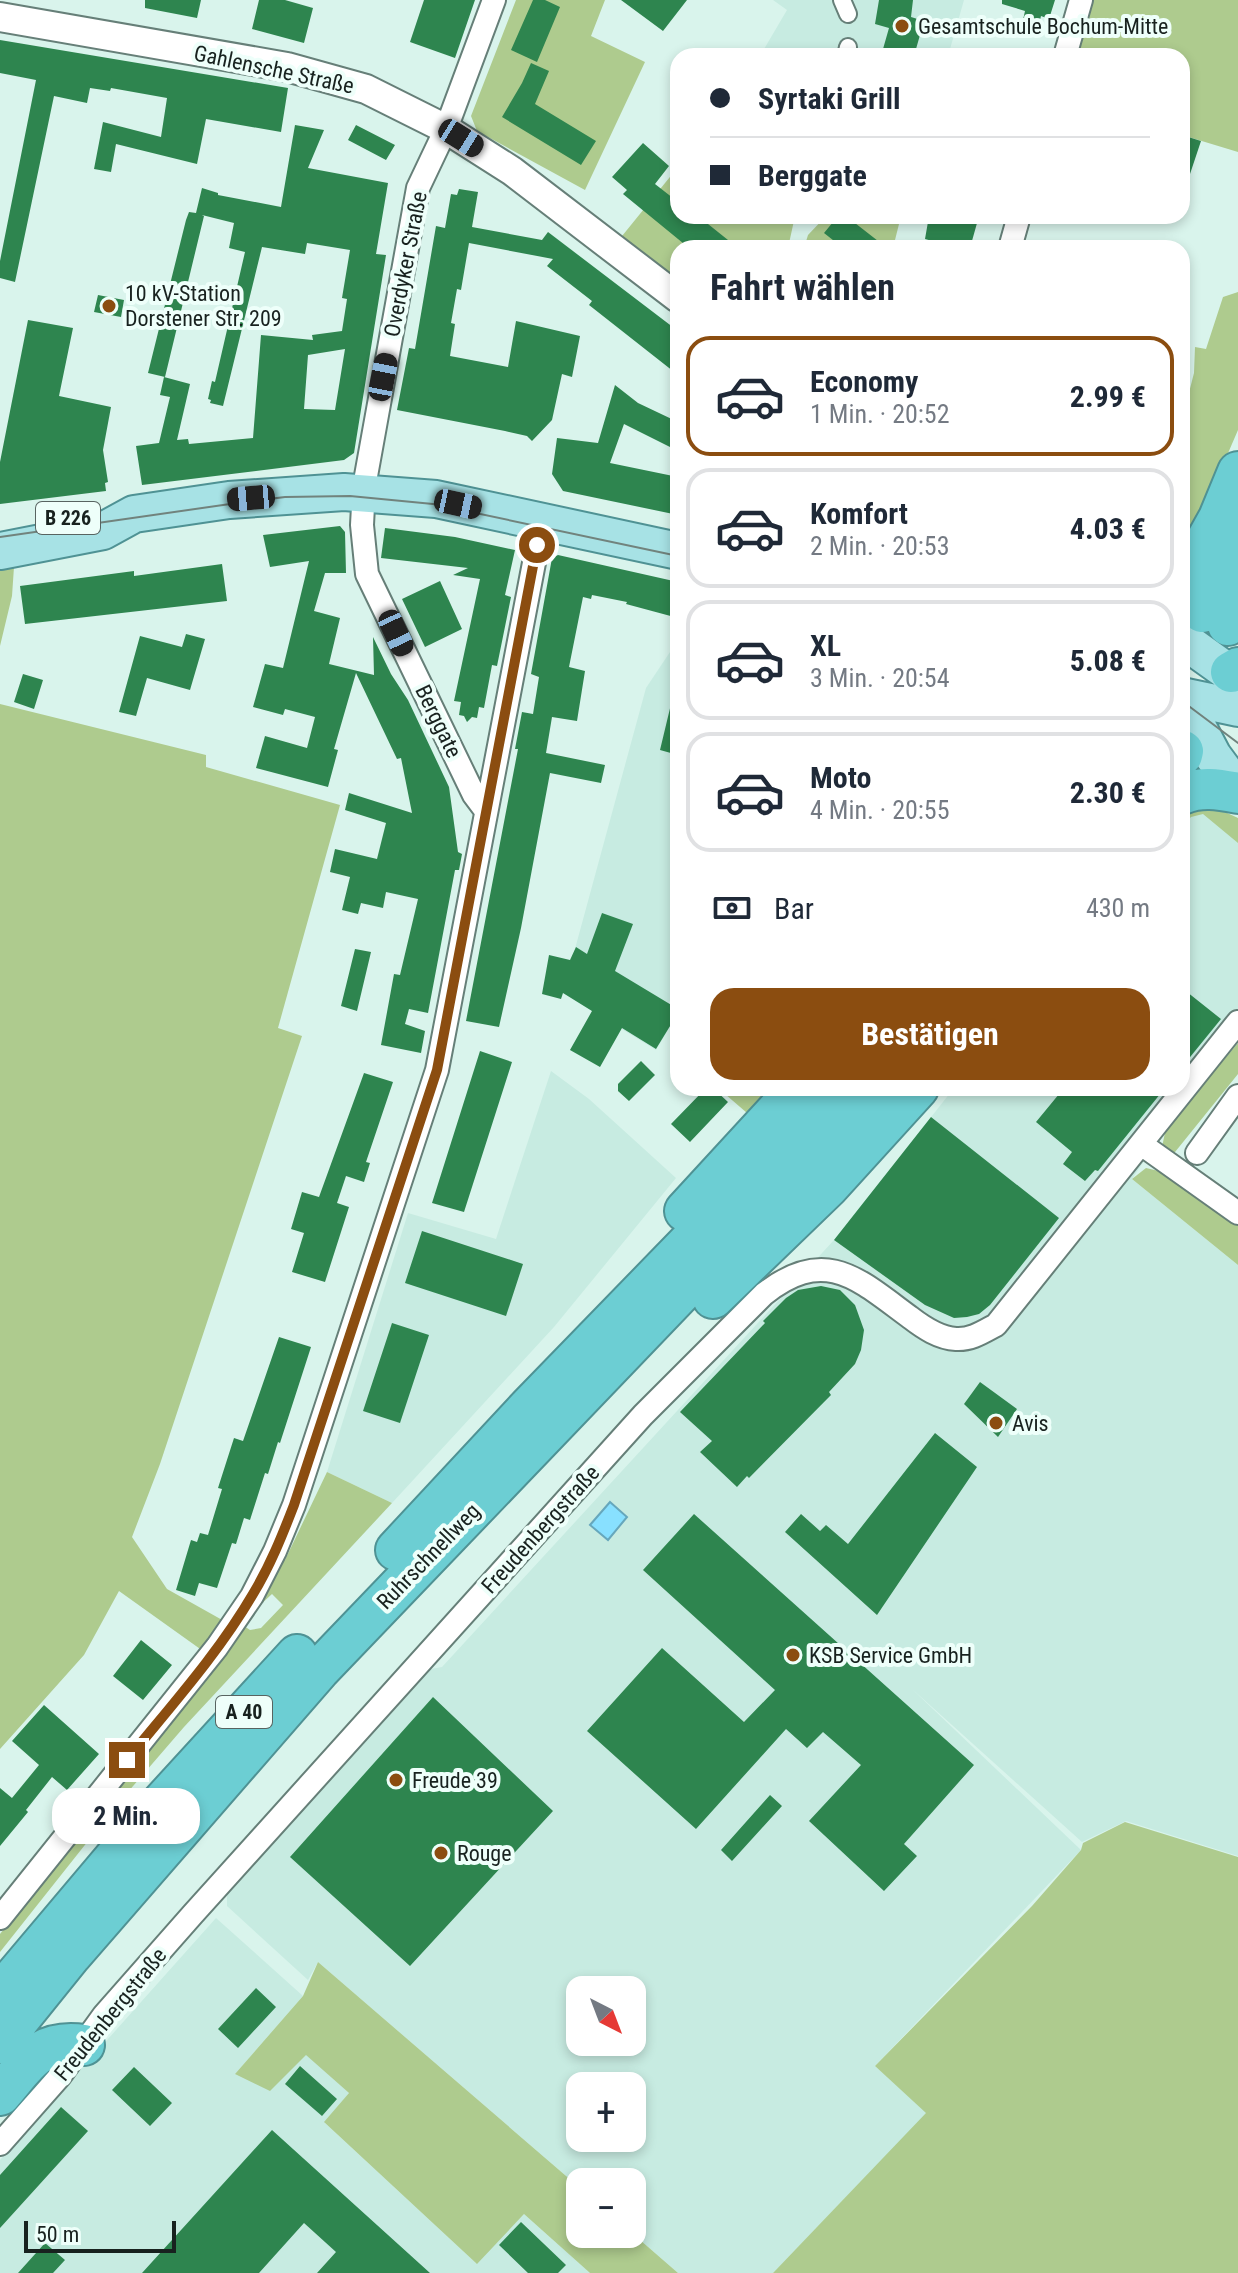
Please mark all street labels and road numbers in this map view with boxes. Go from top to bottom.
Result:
street label: Gahlensche Straße [192,40,356,99]
street label: Overdyker Straße [379,189,432,339]
road number: B 226 [36,502,100,534]
street label: Berggate [410,681,467,762]
street label: Freudenbergstraße [476,1460,604,1598]
street label: Ruhrschnellweg [372,1498,485,1614]
road number: A 40 [216,1696,272,1728]
street label: Freudenbergstraße [49,1943,171,2086]

